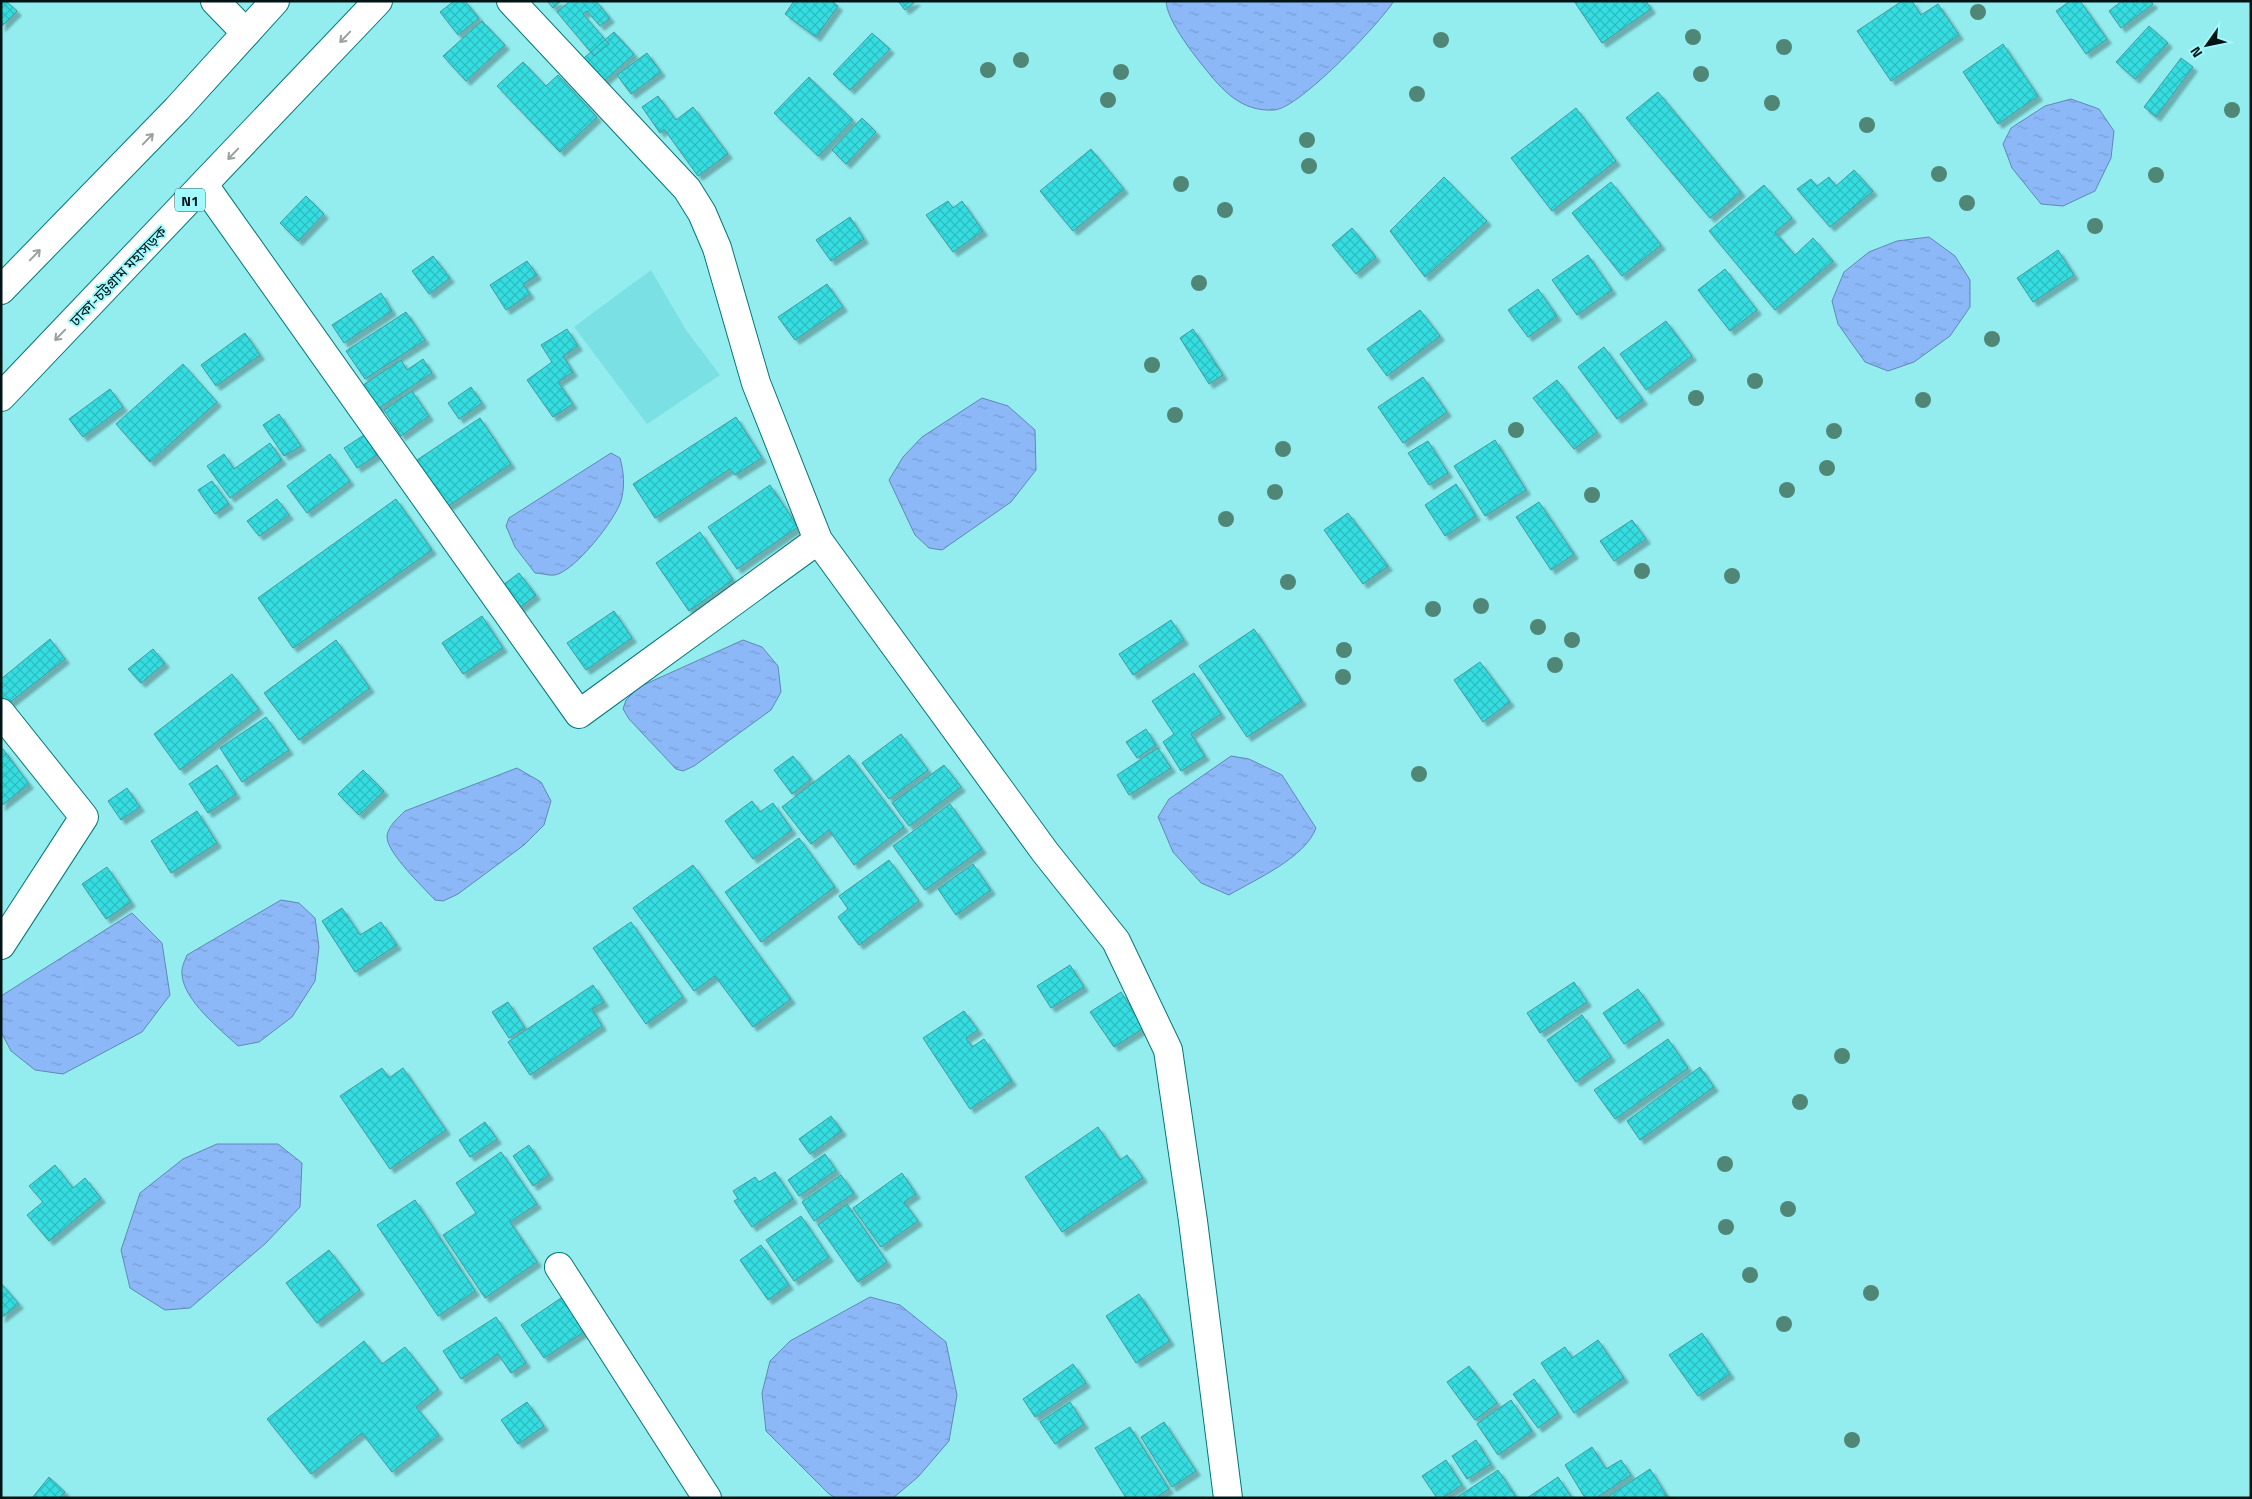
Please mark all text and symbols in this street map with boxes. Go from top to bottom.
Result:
north arrow [2182,20,2232,70]
one-way arrow [339,30,351,43]
text: N [2184,43,2207,62]
one-way arrow [142,133,154,145]
one-way arrow [227,148,239,161]
road number: N1 [175,188,205,212]
street label: ঢাকা-চট্টগ্রাম মহাসড়ক [63,220,173,332]
one-way arrow [29,249,41,262]
one-way arrow [54,329,66,342]

